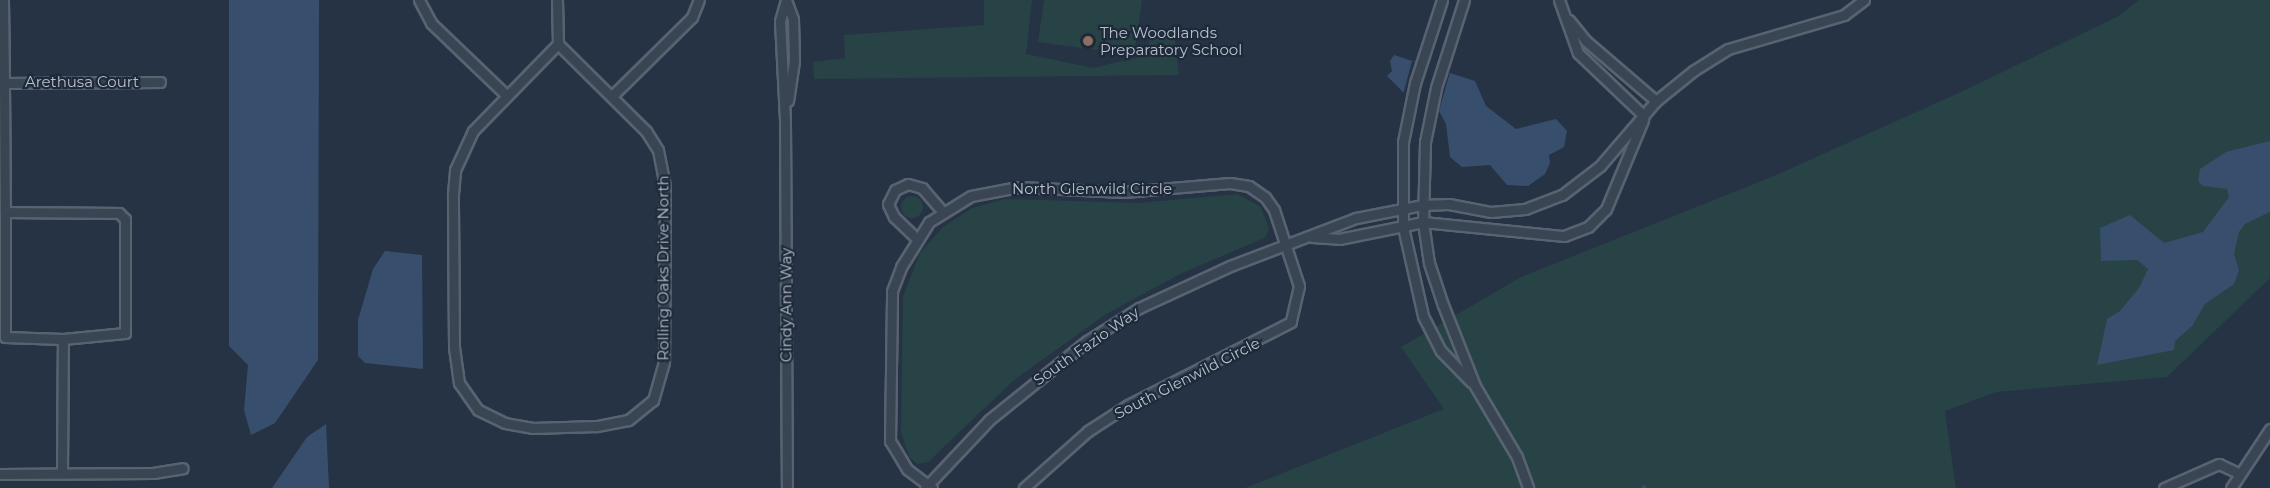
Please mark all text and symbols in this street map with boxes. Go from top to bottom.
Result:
place label: The Woodlands Preparatory School [1100,23,1242,58]
marker: The Woodlands Preparatory School [1081,34,1095,48]
street label: Arethusa Court [25,73,139,91]
street label: Rolling Oaks Drive North [654,175,672,361]
street label: North Glenwild Circle [1012,180,1172,198]
street label: Cindy Ann Way [777,248,795,362]
street label: South Fazio Way [1030,303,1142,389]
street label: South Glenwild Circle [1111,333,1263,423]

